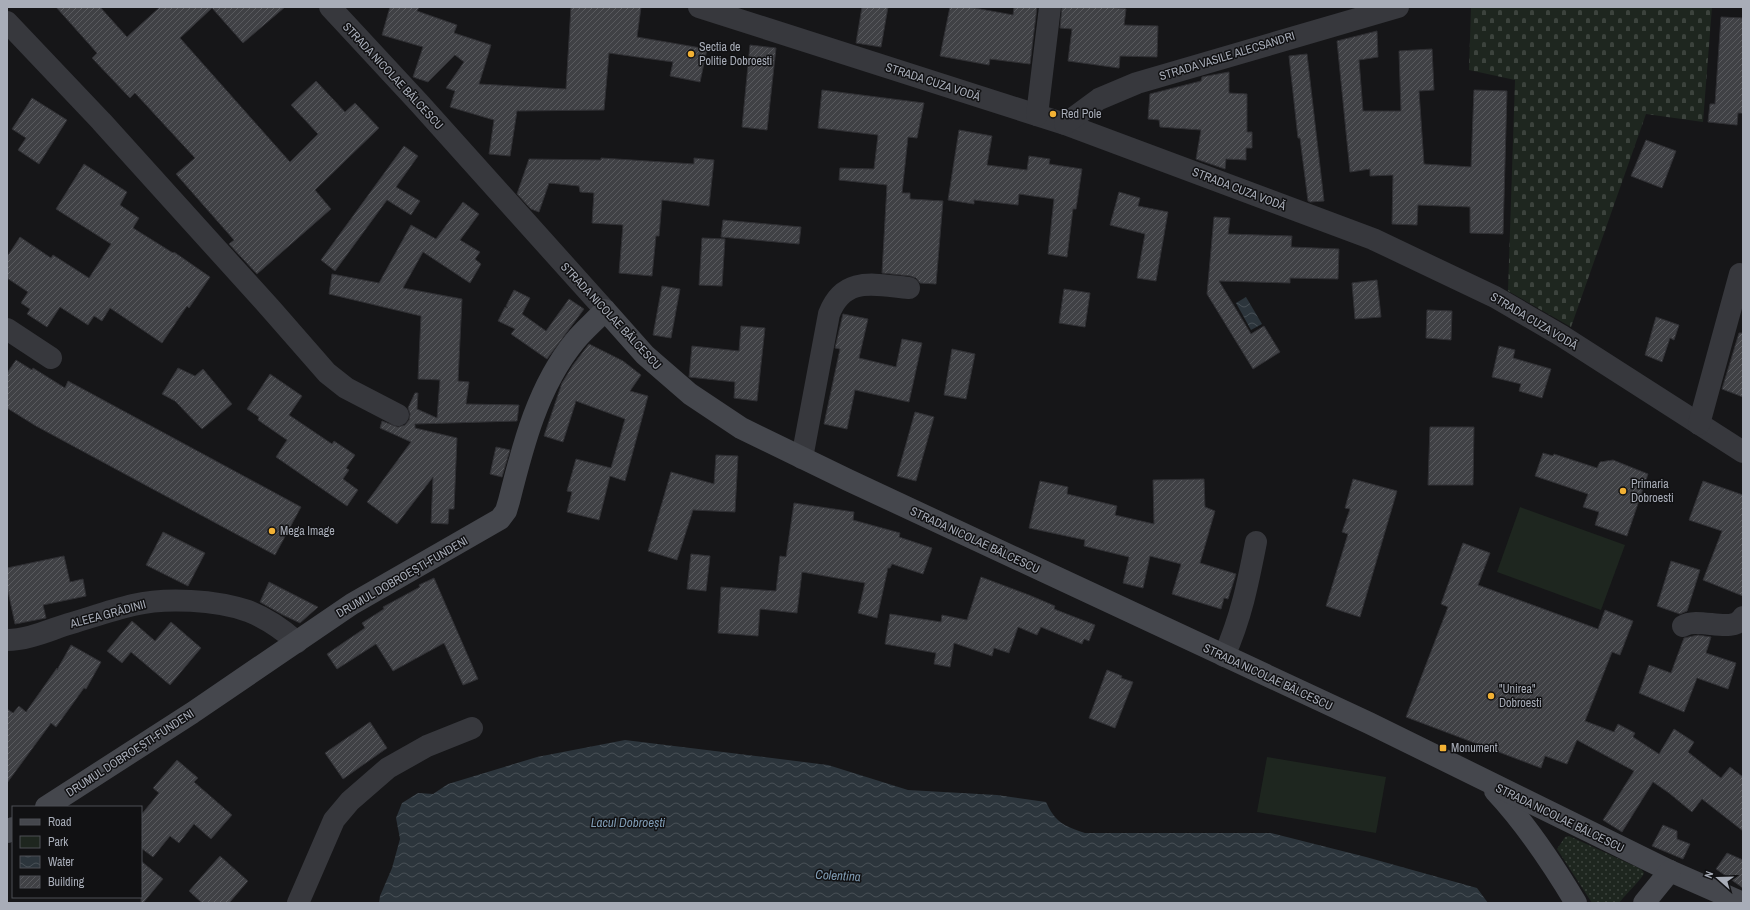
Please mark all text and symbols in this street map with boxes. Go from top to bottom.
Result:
street label: STRADA NICOLAE BĂLCESCU [339,19,447,133]
street label: STRADA VASILE ALECSANDRI [1157,28,1297,84]
place label: Sectia de Politie Dobroesti [699,39,772,69]
marker: Sectia de Politie Dobroesti [686,49,696,59]
street label: STRADA CUZA VODĂ [883,59,983,105]
place label: Red Pole [1061,106,1101,122]
marker: Red Pole [1048,109,1058,119]
street label: STRADA CUZA VODĂ [1190,164,1288,214]
street label: STRADA NICOLAE BĂLCESCU [557,259,665,373]
street label: STRADA CUZA VODĂ [1487,289,1581,354]
place label: Primaria Dobroesti [1631,476,1674,506]
marker: Primaria Dobroesti [1618,486,1628,496]
street label: STRADA NICOLAE BĂLCESCU [908,503,1042,577]
place label: Mega Image [280,523,335,539]
marker: Mega Image [267,526,277,536]
street label: DRUMUL DOBROEȘTI-FUNDENI [333,533,471,621]
street label: ALEEA GRĂDINII [67,596,148,632]
street label: STRADA NICOLAE BĂLCESCU [1201,640,1335,714]
place label: "Unirea" Dobroesti [1499,681,1542,711]
marker: "Unirea" Dobroesti [1486,691,1496,701]
street label: DRUMUL DOBROEȘTI-FUNDENI [63,706,197,800]
place label: Monument [1451,740,1498,756]
marker: Monument [1438,743,1448,753]
street label: STRADA NICOLAE BĂLCESCU [1493,780,1627,856]
legend [12,806,142,898]
text: Road [48,814,72,830]
water label: Lacul Dobroești [591,814,665,831]
text: Park [48,834,68,850]
text: Water [48,854,75,870]
north arrow [1698,858,1738,898]
water label: Colentina [815,866,861,885]
text: N [1701,869,1716,880]
text: Building [48,874,85,890]

